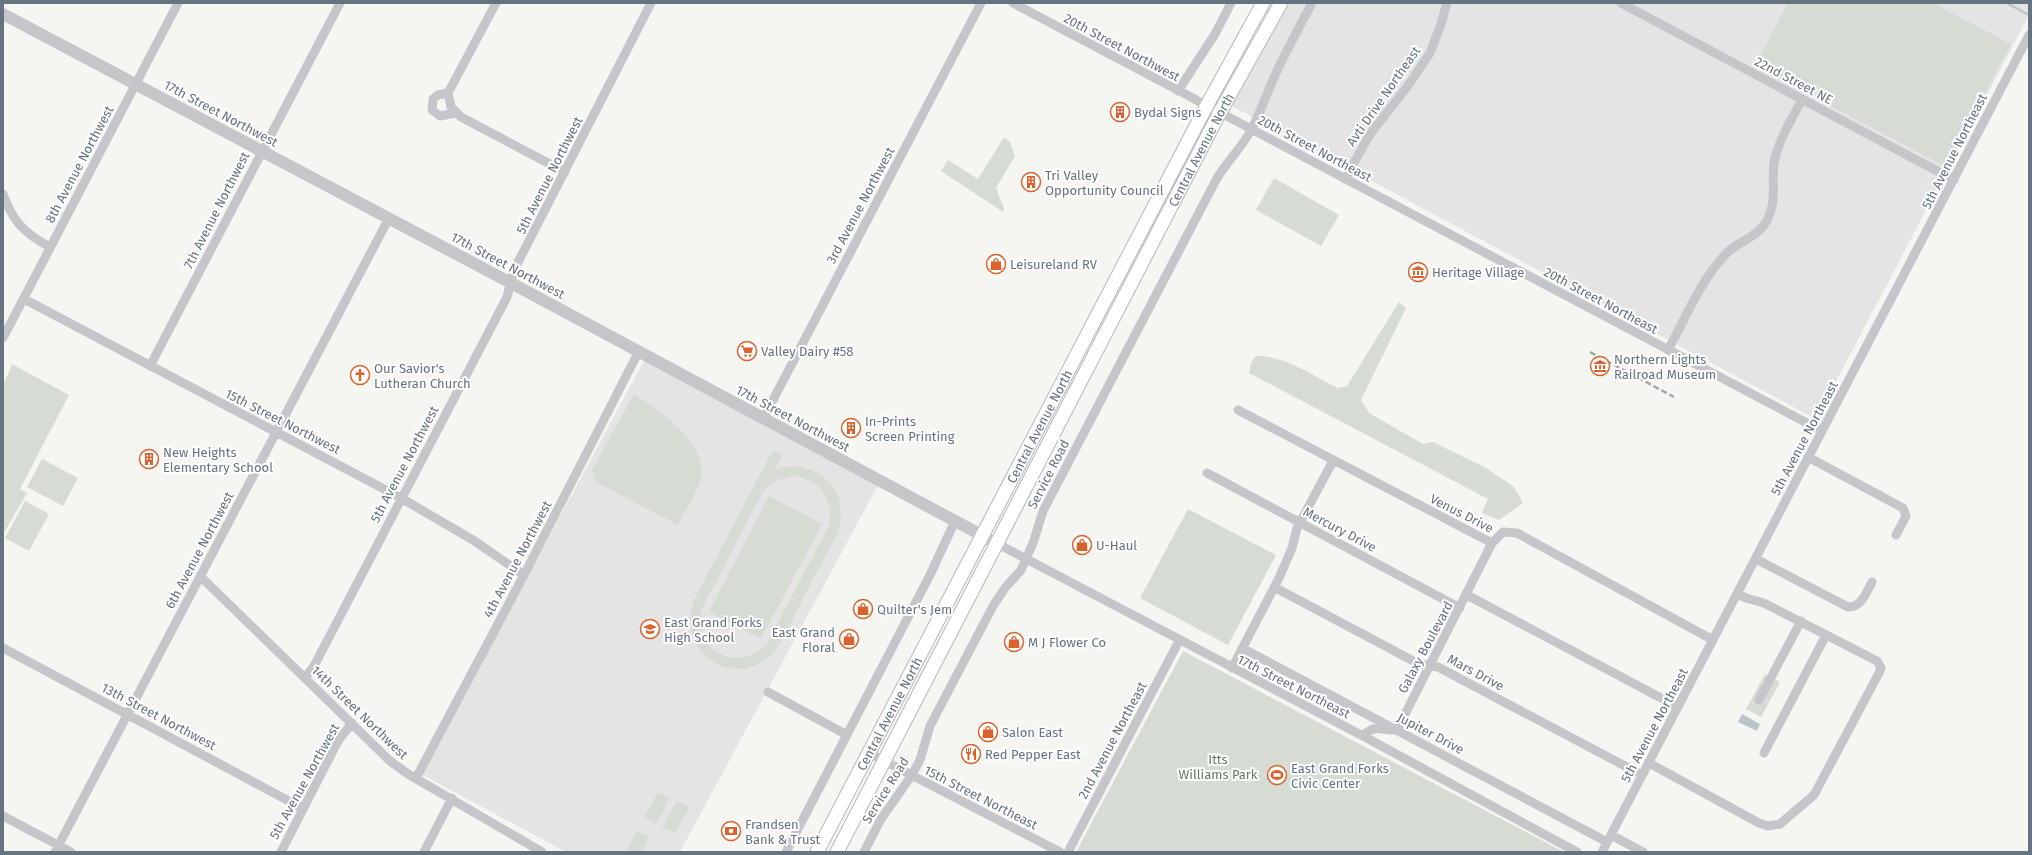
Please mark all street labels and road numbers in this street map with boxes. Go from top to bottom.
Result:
street label: 20th Street Northwest [1061,11,1183,85]
street label: Avti Drive Northeast [1343,43,1424,149]
street label: 22nd Street NE [1752,54,1835,107]
street label: 17th Street Northwest [161,77,281,150]
street label: Central Avenue North [1165,91,1237,209]
street label: 5th Avenue Northeast [1919,91,1990,211]
street label: 8th Avenue Northwest [42,103,117,225]
street label: 20th Street Northeast [1255,112,1374,185]
street label: 5th Avenue Northwest [513,114,586,236]
street label: 3rd Avenue Northwest [823,144,898,266]
street label: 7th Avenue Northwest [180,149,253,271]
street label: 17th Street Northwest [448,229,568,302]
street label: 20th Street Northeast [1541,264,1660,337]
street label: Central Avenue North [1004,368,1075,486]
street label: 5th Avenue Northeast [1768,378,1841,498]
street label: 17th Street Northwest [733,382,853,455]
street label: 15th Street Northwest [223,386,343,457]
street label: 5th Avenue Northwest [367,403,442,525]
street label: Service Road [1025,437,1072,511]
street label: 6th Avenue Northwest [162,489,237,611]
street label: Venus Drive [1428,491,1496,536]
street label: 4th Avenue Northwest [480,498,555,620]
street label: Mercury Drive [1301,504,1379,555]
street label: Galaxy Boulevard [1395,599,1456,696]
street label: Mars Drive [1445,651,1507,694]
street label: 17th Street Northeast [1235,652,1353,721]
street label: Central Avenue North [854,655,925,773]
street label: 14th Street Northwest [308,663,411,762]
street label: 5th Avenue Northeast [1618,665,1691,785]
street label: 2nd Avenue Northeast [1075,679,1150,801]
street label: 13th Street Northwest [99,680,219,753]
street label: Jupiter Drive [1395,710,1467,757]
street label: 5th Avenue Northwest [266,721,343,842]
street label: Service Road [859,754,912,826]
street label: 15th Street Northeast [922,762,1040,833]

